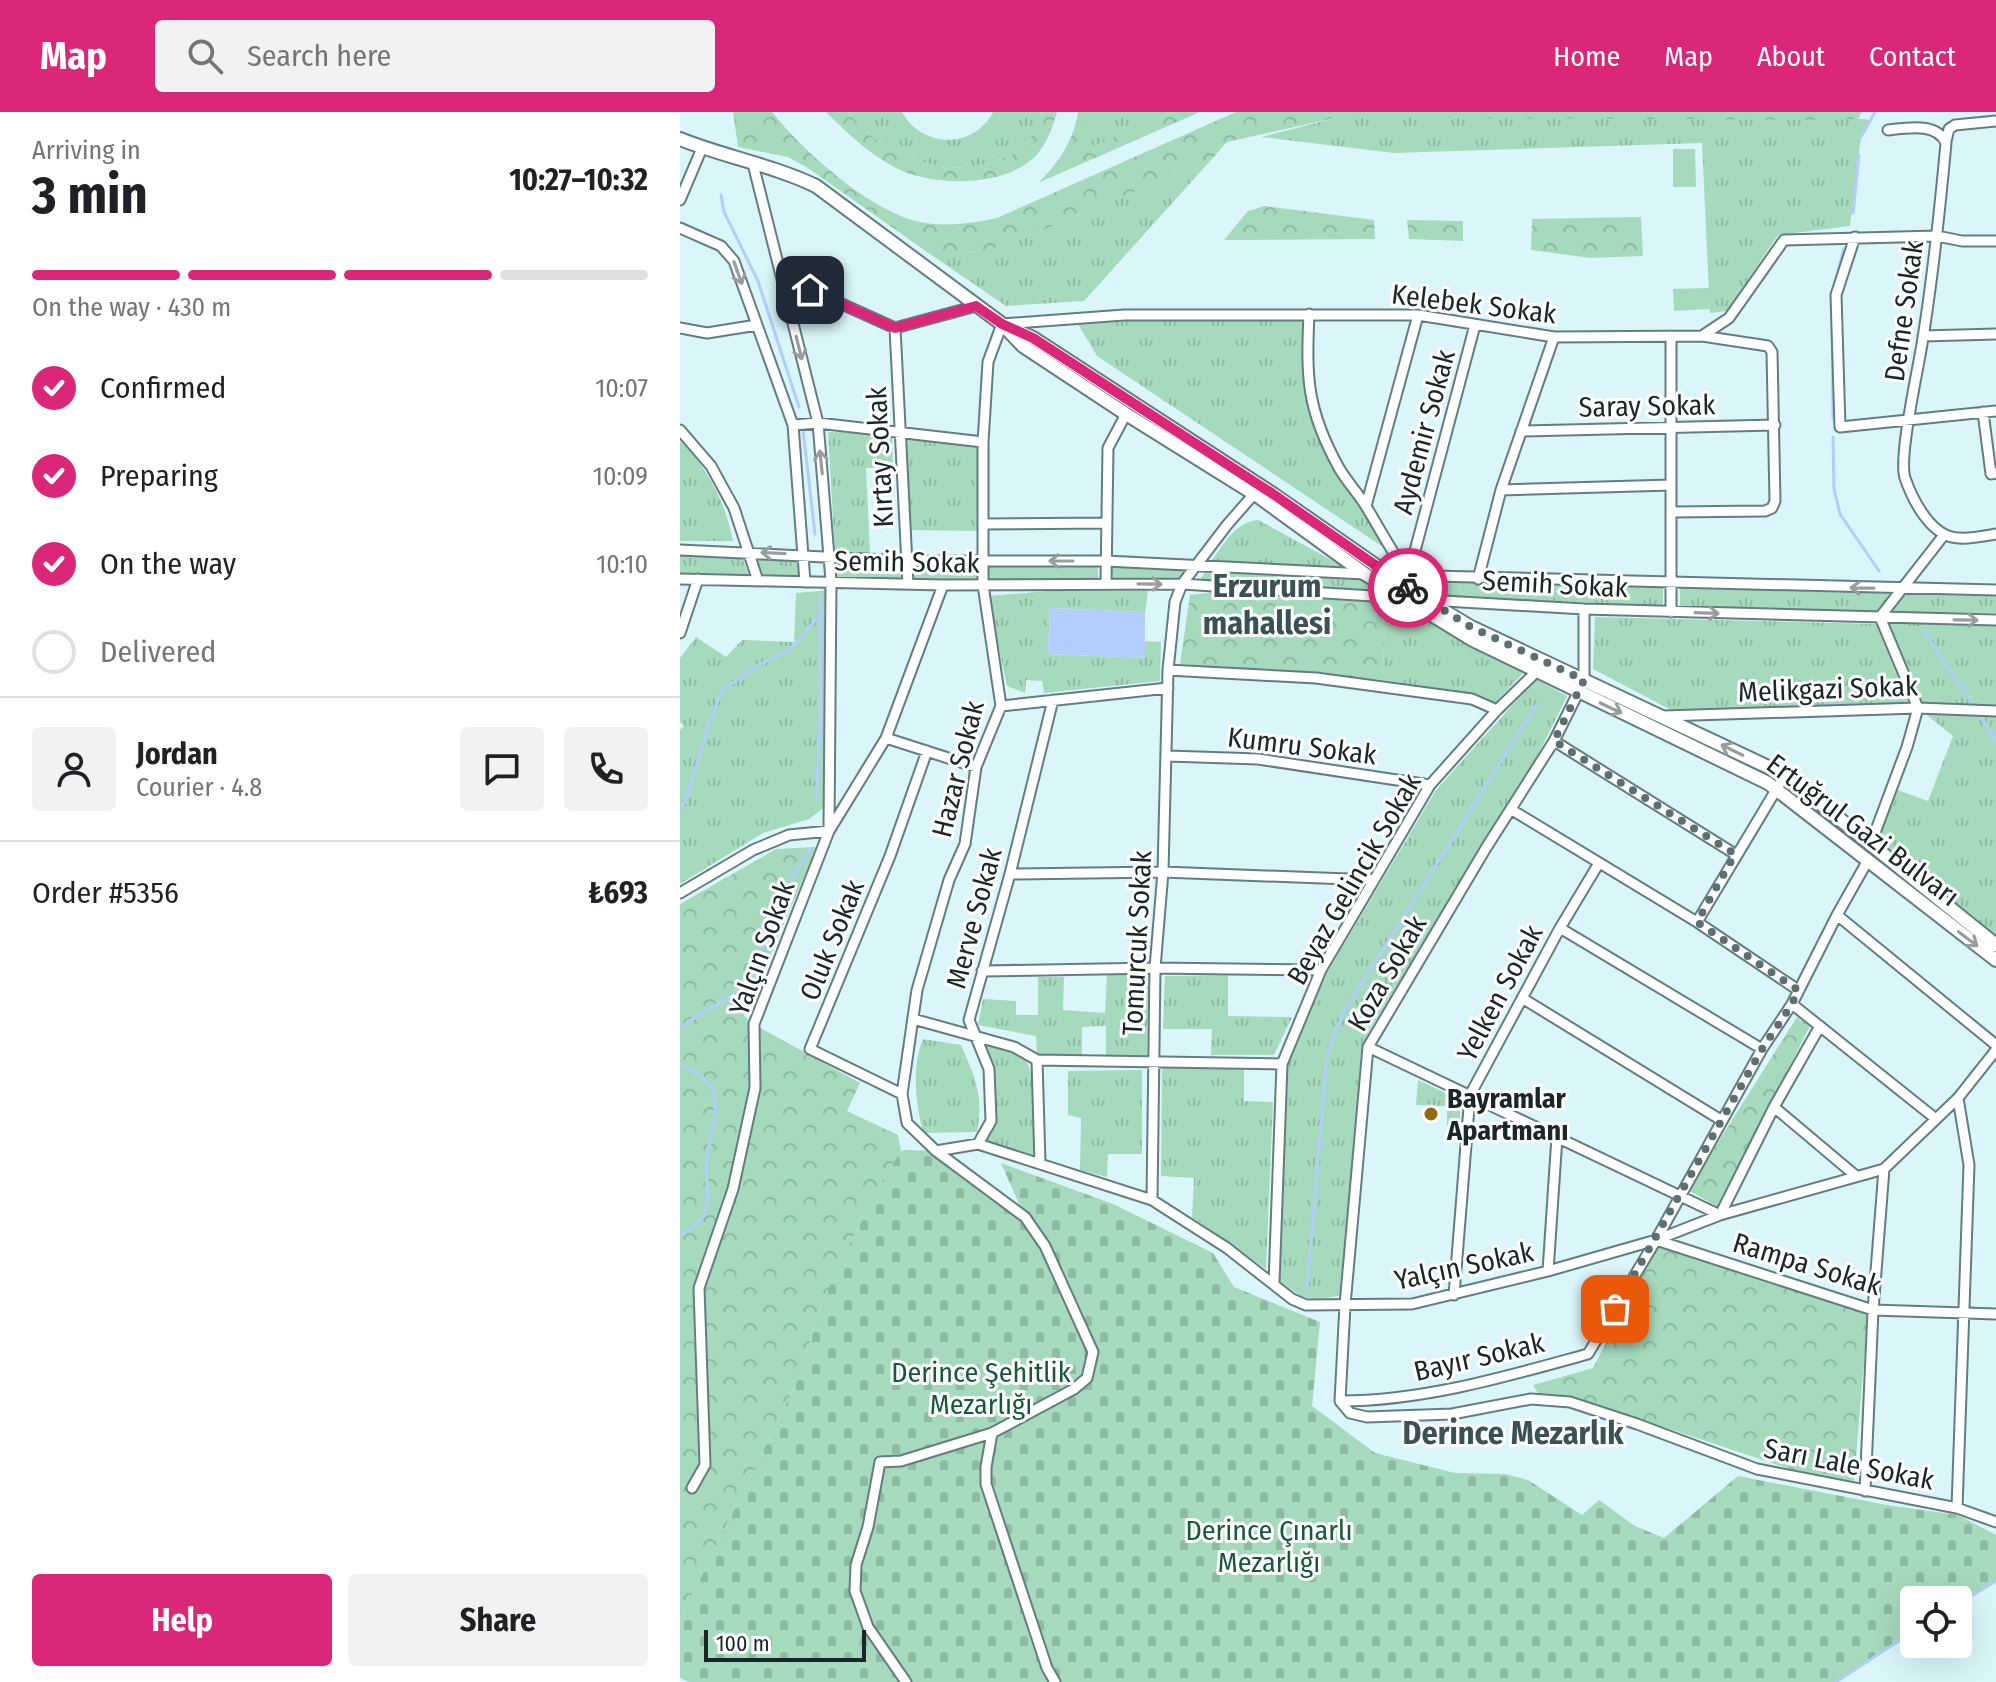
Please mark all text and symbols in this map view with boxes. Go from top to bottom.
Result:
search box [155,20,715,92]
text: Map [40,33,107,79]
icon: search [183,34,227,78]
text: Search here [247,38,391,74]
text: Home [1553,40,1620,73]
text: Map [1664,40,1713,73]
text: About [1757,40,1825,73]
text: Contact [1869,40,1956,73]
text: Arriving in [32,135,141,166]
text: 10:27–10:32 [509,162,648,198]
text: 3 min [32,164,148,227]
street label: Defne Sokak [1878,238,1930,384]
pin [776,256,844,324]
one-way arrow [732,261,746,285]
icon: home [788,268,832,312]
street label: Kelebek Sokak [1390,278,1559,331]
text: On the way · 430 m [32,292,231,323]
one-way arrow [793,335,808,360]
street label: Aydemir Sokak [1386,345,1462,518]
icon: check [32,366,76,410]
text: Confirmed [100,370,226,406]
text: 10:07 [595,373,648,404]
street label: Kırtay Sokak [860,385,900,528]
street label: Saray Sokak [1578,388,1717,424]
one-way arrow [814,449,829,476]
icon: check [32,454,76,498]
text: Preparing [100,458,218,494]
text: 10:09 [593,461,648,492]
icon: check [32,542,76,586]
street label: Semih Sokak [834,544,981,580]
one-way arrow [760,545,787,560]
text: On the way [100,546,236,582]
courier [1368,548,1448,628]
text: 10:10 [596,549,648,580]
one-way arrow [1048,553,1075,569]
street label: Semih Sokak [1481,564,1630,604]
icon: bike [1386,566,1430,610]
district label: Erzurum mahallesi [1203,567,1331,642]
one-way arrow [1136,576,1163,592]
one-way arrow [1849,580,1876,595]
one-way arrow [1693,605,1720,620]
one-way arrow [1952,612,1979,627]
text: Delivered [100,634,216,670]
street label: Melikgazi Sokak [1737,669,1920,709]
street label: Hazar Sokak [925,696,991,841]
one-way arrow [1598,701,1622,716]
street label: Kumru Sokak [1226,720,1379,772]
button: person [32,727,116,811]
button: chat [460,727,544,811]
button: phone [564,727,648,811]
text: Jordan [136,736,218,772]
one-way arrow [1721,741,1744,756]
street label: Ertuğrul Gazi Bulvarı [1760,747,1966,913]
street label: Beyaz Gelincik Sokak [1280,767,1428,990]
text: Courier · 4.8 [136,772,262,803]
street label: Merve Sokak [939,843,1009,992]
street label: Tomurcuk Sokak [1116,849,1158,1036]
street label: Oluk Sokak [793,874,871,1005]
text: Order #5356 [32,875,179,911]
text: ₺693 [588,875,648,911]
street label: Yalçın Sokak [722,875,802,1020]
street label: Koza Sokak [1341,909,1434,1037]
street label: Yelken Sokak [1450,918,1550,1067]
one-way arrow [1957,930,1978,947]
place label: Bayramlar Apartmanı [1446,1082,1568,1147]
marker: Bayramlar Apartmanı [1422,1105,1440,1123]
street label: Rampa Sokak [1729,1226,1886,1302]
street label: Yalçın Sokak [1392,1235,1537,1297]
pin [1581,1275,1649,1343]
icon: bag [1593,1287,1637,1331]
street label: Bayır Sokak [1411,1326,1548,1388]
park label: Derince Şehitlik Mezarlığı [891,1356,1072,1421]
district label: Derince Mezarlık [1402,1414,1624,1452]
street label: Sarı Lale Sokak [1761,1431,1938,1497]
park label: Derince Çınarlı Mezarlığı [1185,1514,1353,1579]
button: Help [32,1574,332,1666]
button: Share [348,1574,648,1666]
map controls [1900,1586,1972,1658]
button: locate [1900,1586,1972,1658]
scale bar [704,1626,866,1662]
text: 100 m [716,1630,770,1657]

